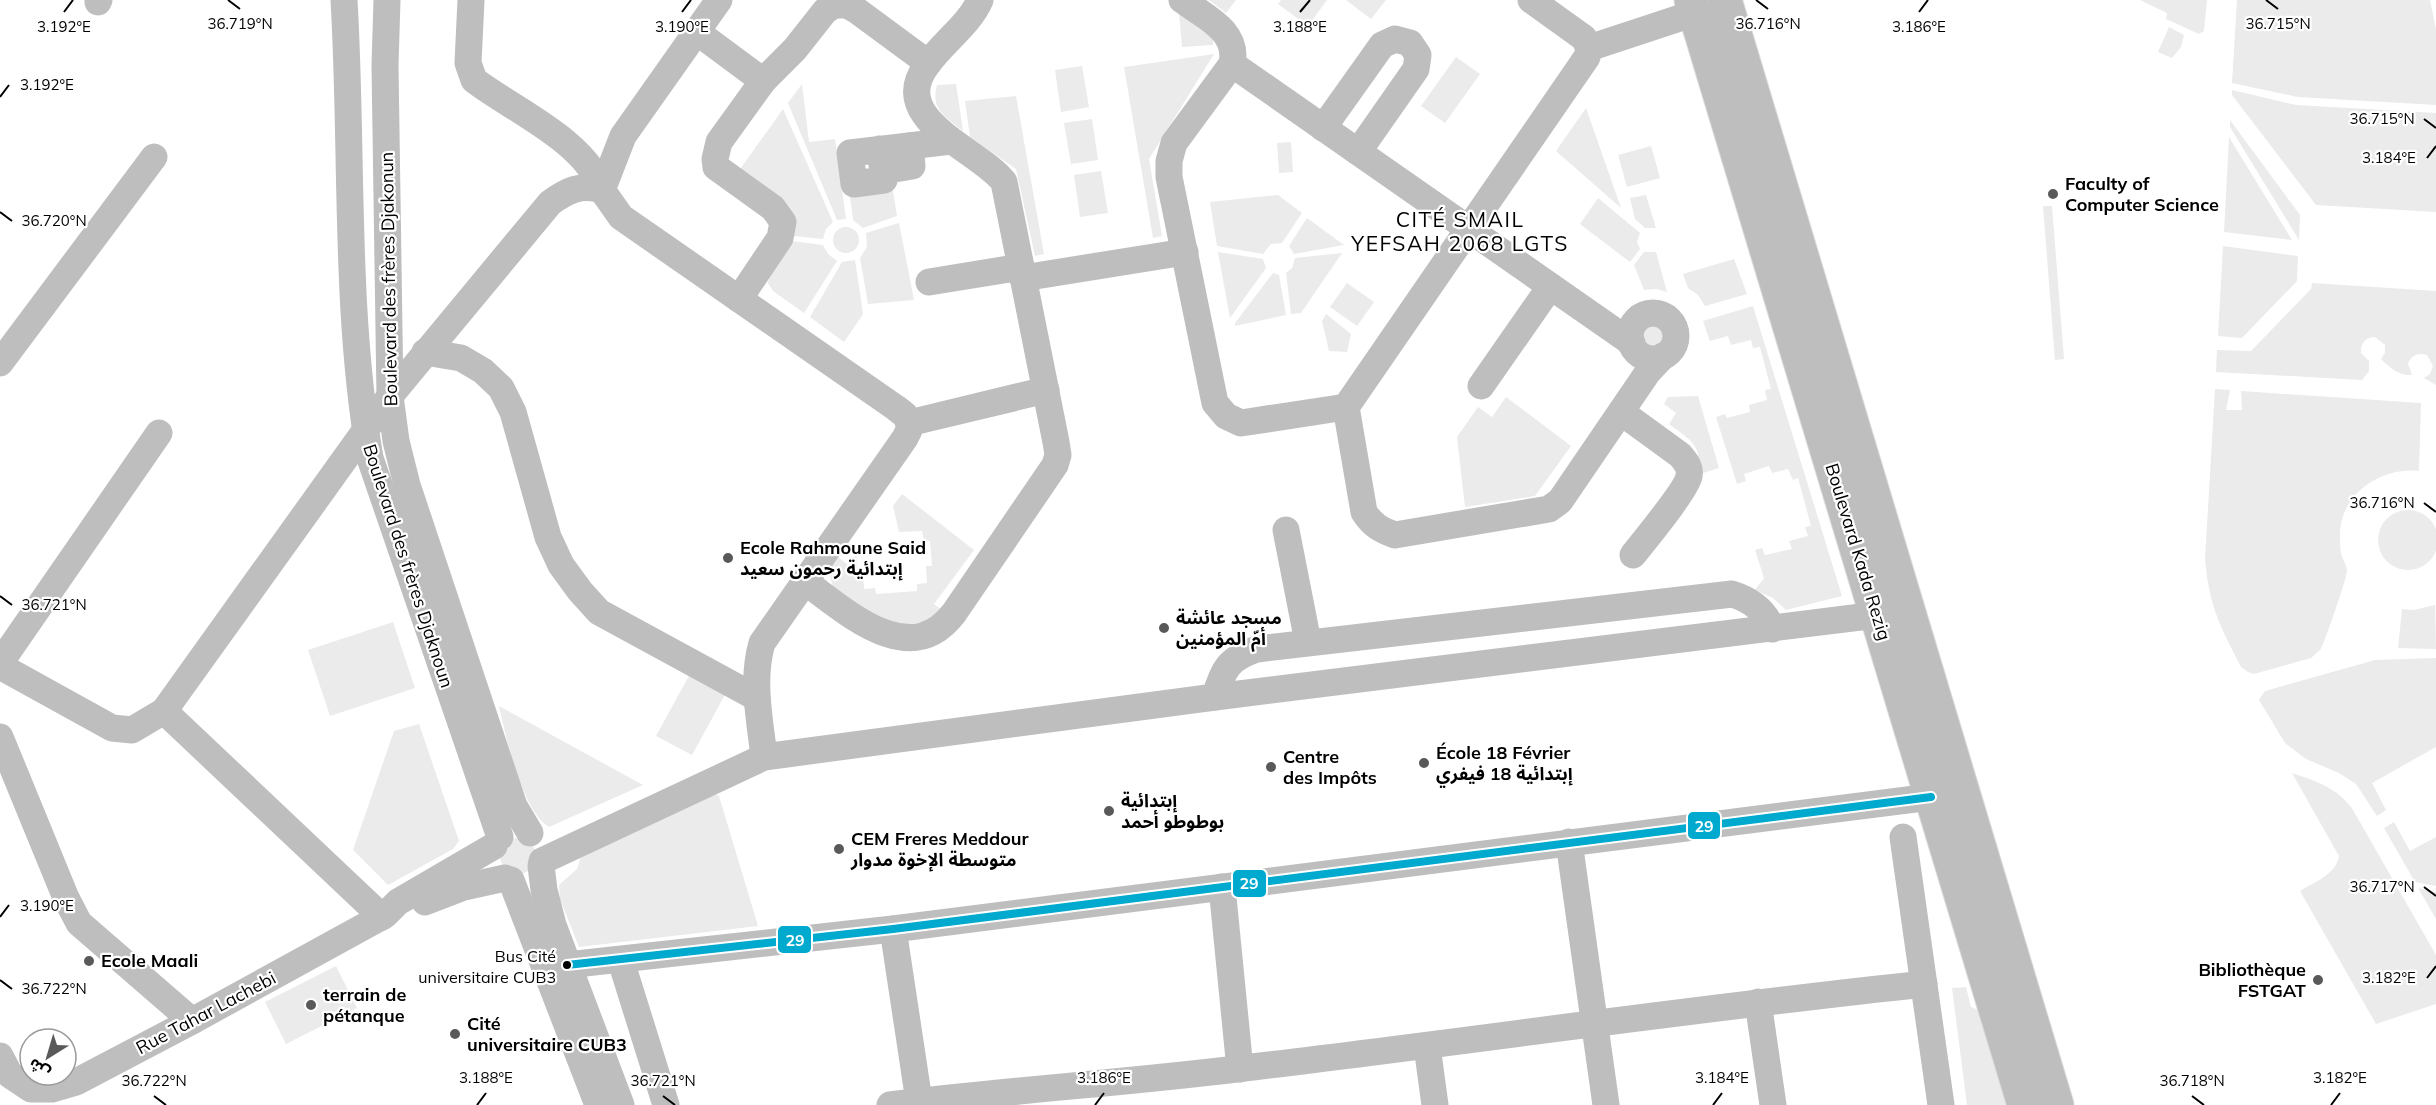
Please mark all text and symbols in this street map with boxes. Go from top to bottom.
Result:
text: 36.719°N [207,14,273,33]
text: 36.716°N [1735,14,1801,33]
text: 36.715°N [2245,14,2311,33]
text: 3.192°E [37,17,91,36]
text: 3.190°E [655,17,709,36]
text: 3.188°E [1273,17,1327,36]
text: 3.186°E [1892,17,1946,36]
text: 3.192°E [20,75,74,94]
text: 36.715°N [2349,109,2415,128]
text: 3.184°E [2362,148,2416,167]
street label: Boulevard des frères Djakonun [375,152,402,407]
place label: Faculty of Computer Science [2065,172,2219,216]
marker: Faculty of Computer Science [2046,187,2060,201]
district label: CITÉ SMAIL YEFSAH 2068 LGTS [1350,206,1569,256]
text: 36.720°N [21,211,87,230]
street label: Boulevard des frères Djaknoun [358,441,459,691]
street label: Boulevard Kada Rezig [1821,461,1896,643]
text: 36.716°N [2349,493,2415,512]
place label: Ecole Rahmoune Said إبتدائية رحمون سعيد [740,536,926,581]
marker: Ecole Rahmoune Said إبتدائية رحمون سعيد [721,551,735,565]
text: 36.721°N [21,595,87,614]
place label: مسجد عائشة أمّ المؤمنين [1176,606,1282,652]
marker: مسجد عائشة أمّ المؤمنين [1157,621,1171,635]
place label: École 18 Février إبتدائية 18 فيفري [1436,741,1573,788]
place label: Centre des Impôts [1283,745,1377,789]
marker: École 18 Février إبتدائية 18 فيفري [1417,756,1431,770]
marker: Centre des Impôts [1264,760,1278,774]
place label: إبتدائية بوطوطو أحمد [1121,789,1224,833]
marker: إبتدائية بوطوطو أحمد [1102,804,1116,818]
line badge: 29 [1687,811,1721,840]
text: 29 [1694,816,1714,836]
place label: CEM Freres Meddour متوسطة الإخوة مدوار [850,827,1030,872]
marker: CEM Freres Meddour متوسطة الإخوة مدوار [832,842,846,856]
line badge: 29 [1232,869,1267,898]
text: 29 [1239,873,1259,893]
text: 36.717°N [2349,877,2415,896]
text: 3.190°E [20,896,74,915]
line badge: 29 [777,925,812,954]
text: 29 [785,930,805,950]
place label: Bus Cité universitaire CUB3 [418,946,556,987]
place label: Ecole Maali [101,949,198,972]
marker: Ecole Maali [82,954,96,968]
place label: Bibliothèque FSTGAT [2198,958,2306,1002]
marker: Bus Cité universitaire CUB3 [561,959,573,971]
street label: Rue Tahar Lachebi [132,966,280,1059]
text: 3.182°E [2362,968,2416,987]
marker: Bibliothèque FSTGAT [2311,973,2325,987]
text: 36.722°N [21,979,87,998]
place label: terrain de pétanque [323,983,406,1027]
marker: terrain de pétanque [304,998,318,1012]
place label: Cité universitaire CUB3 [467,1012,627,1056]
north arrow [18,1027,78,1087]
marker: Cité universitaire CUB3 [448,1027,462,1041]
text: ش [24,1054,54,1084]
text: 3.188°E [459,1068,513,1087]
text: 3.186°E [1077,1068,1131,1087]
text: 3.184°E [1695,1068,1749,1087]
text: 3.182°E [2313,1068,2367,1087]
text: 36.722°N [121,1071,187,1090]
text: 36.721°N [630,1071,696,1090]
text: 36.718°N [2159,1071,2225,1090]

